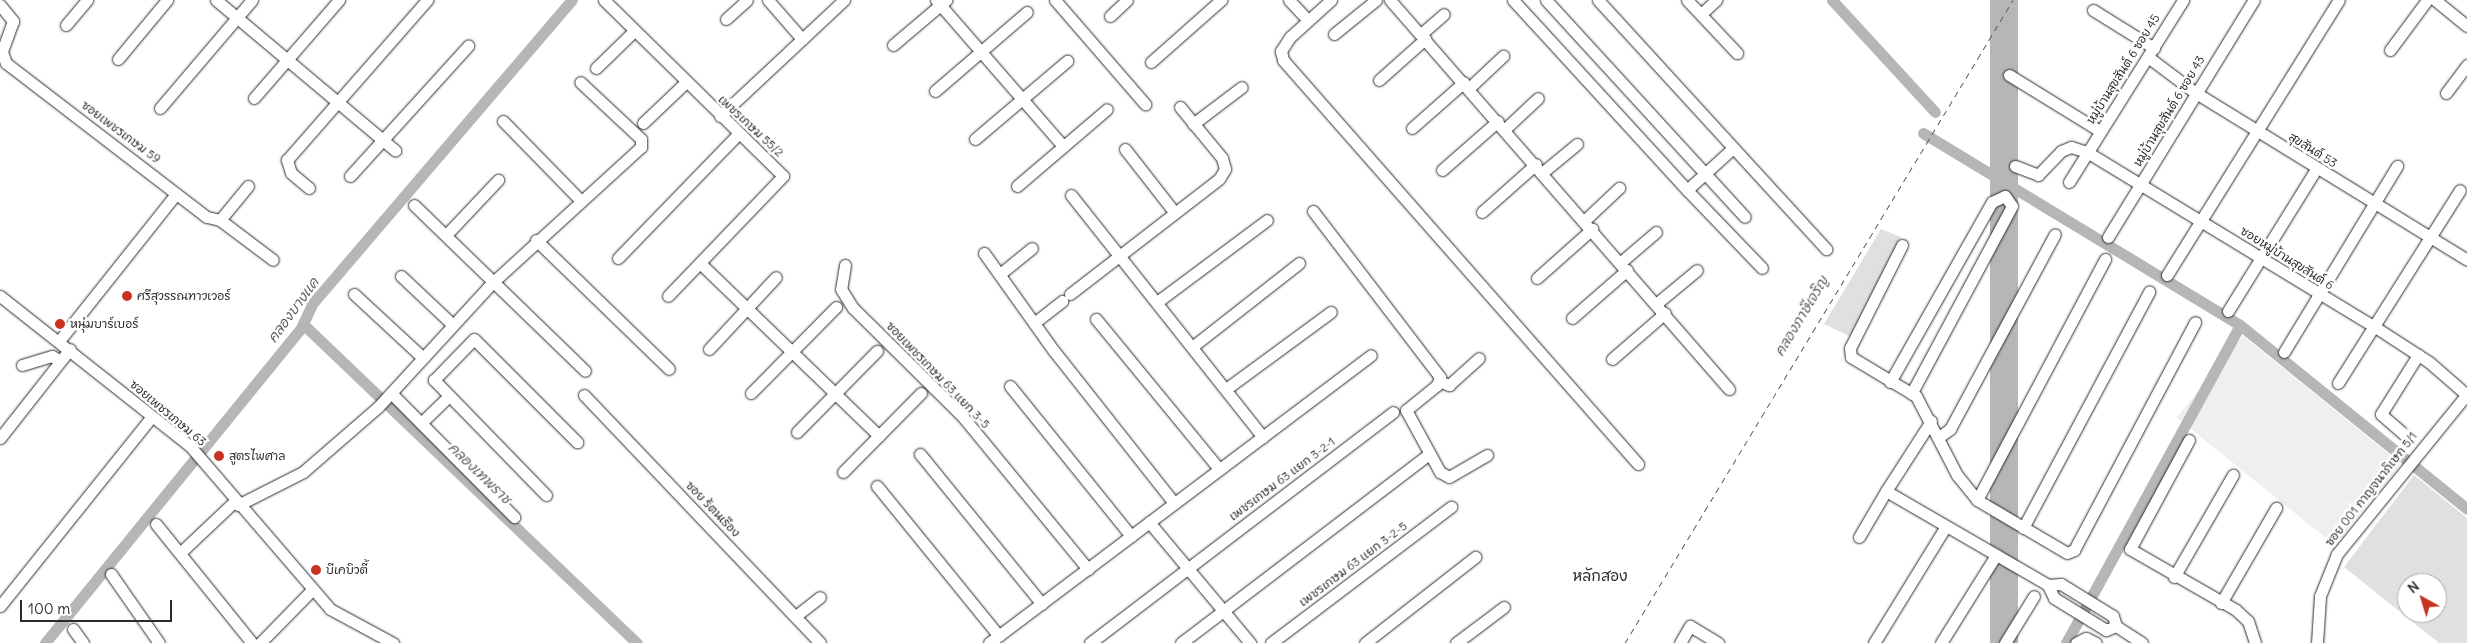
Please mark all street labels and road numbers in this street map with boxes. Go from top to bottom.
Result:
street label: หมู่บ้านสุขสันต์ 6 ซอย 45 [2083,11,2163,127]
street label: หมู่บ้านสุขสันต์ 6 ซอย 43 [2130,53,2208,169]
street label: เพชรเกษม 55/2 [715,92,787,160]
street label: ซอยเพชรเกษม 59 [79,98,163,166]
street label: สุขสันต์ 53 [2286,129,2340,171]
street label: ซอยหมู่บ้านสุขสันต์ 6 [2238,223,2336,293]
street label: ซอยเพชรเกษม 63 แยก 3-5 [883,319,993,431]
street label: ซอยเพชรเกษม 63 [127,377,209,449]
street label: ซอย 001 กาญจนาภิเษก 5/1 [2322,429,2420,549]
street label: เพชรเกษม 63 แยก 3-2-1 [1226,434,1338,524]
street label: ซอย ร้ตนเรึอง [683,478,743,540]
street label: เพชรเกษม 63 แยก 3-2-5 [1296,519,1410,609]

